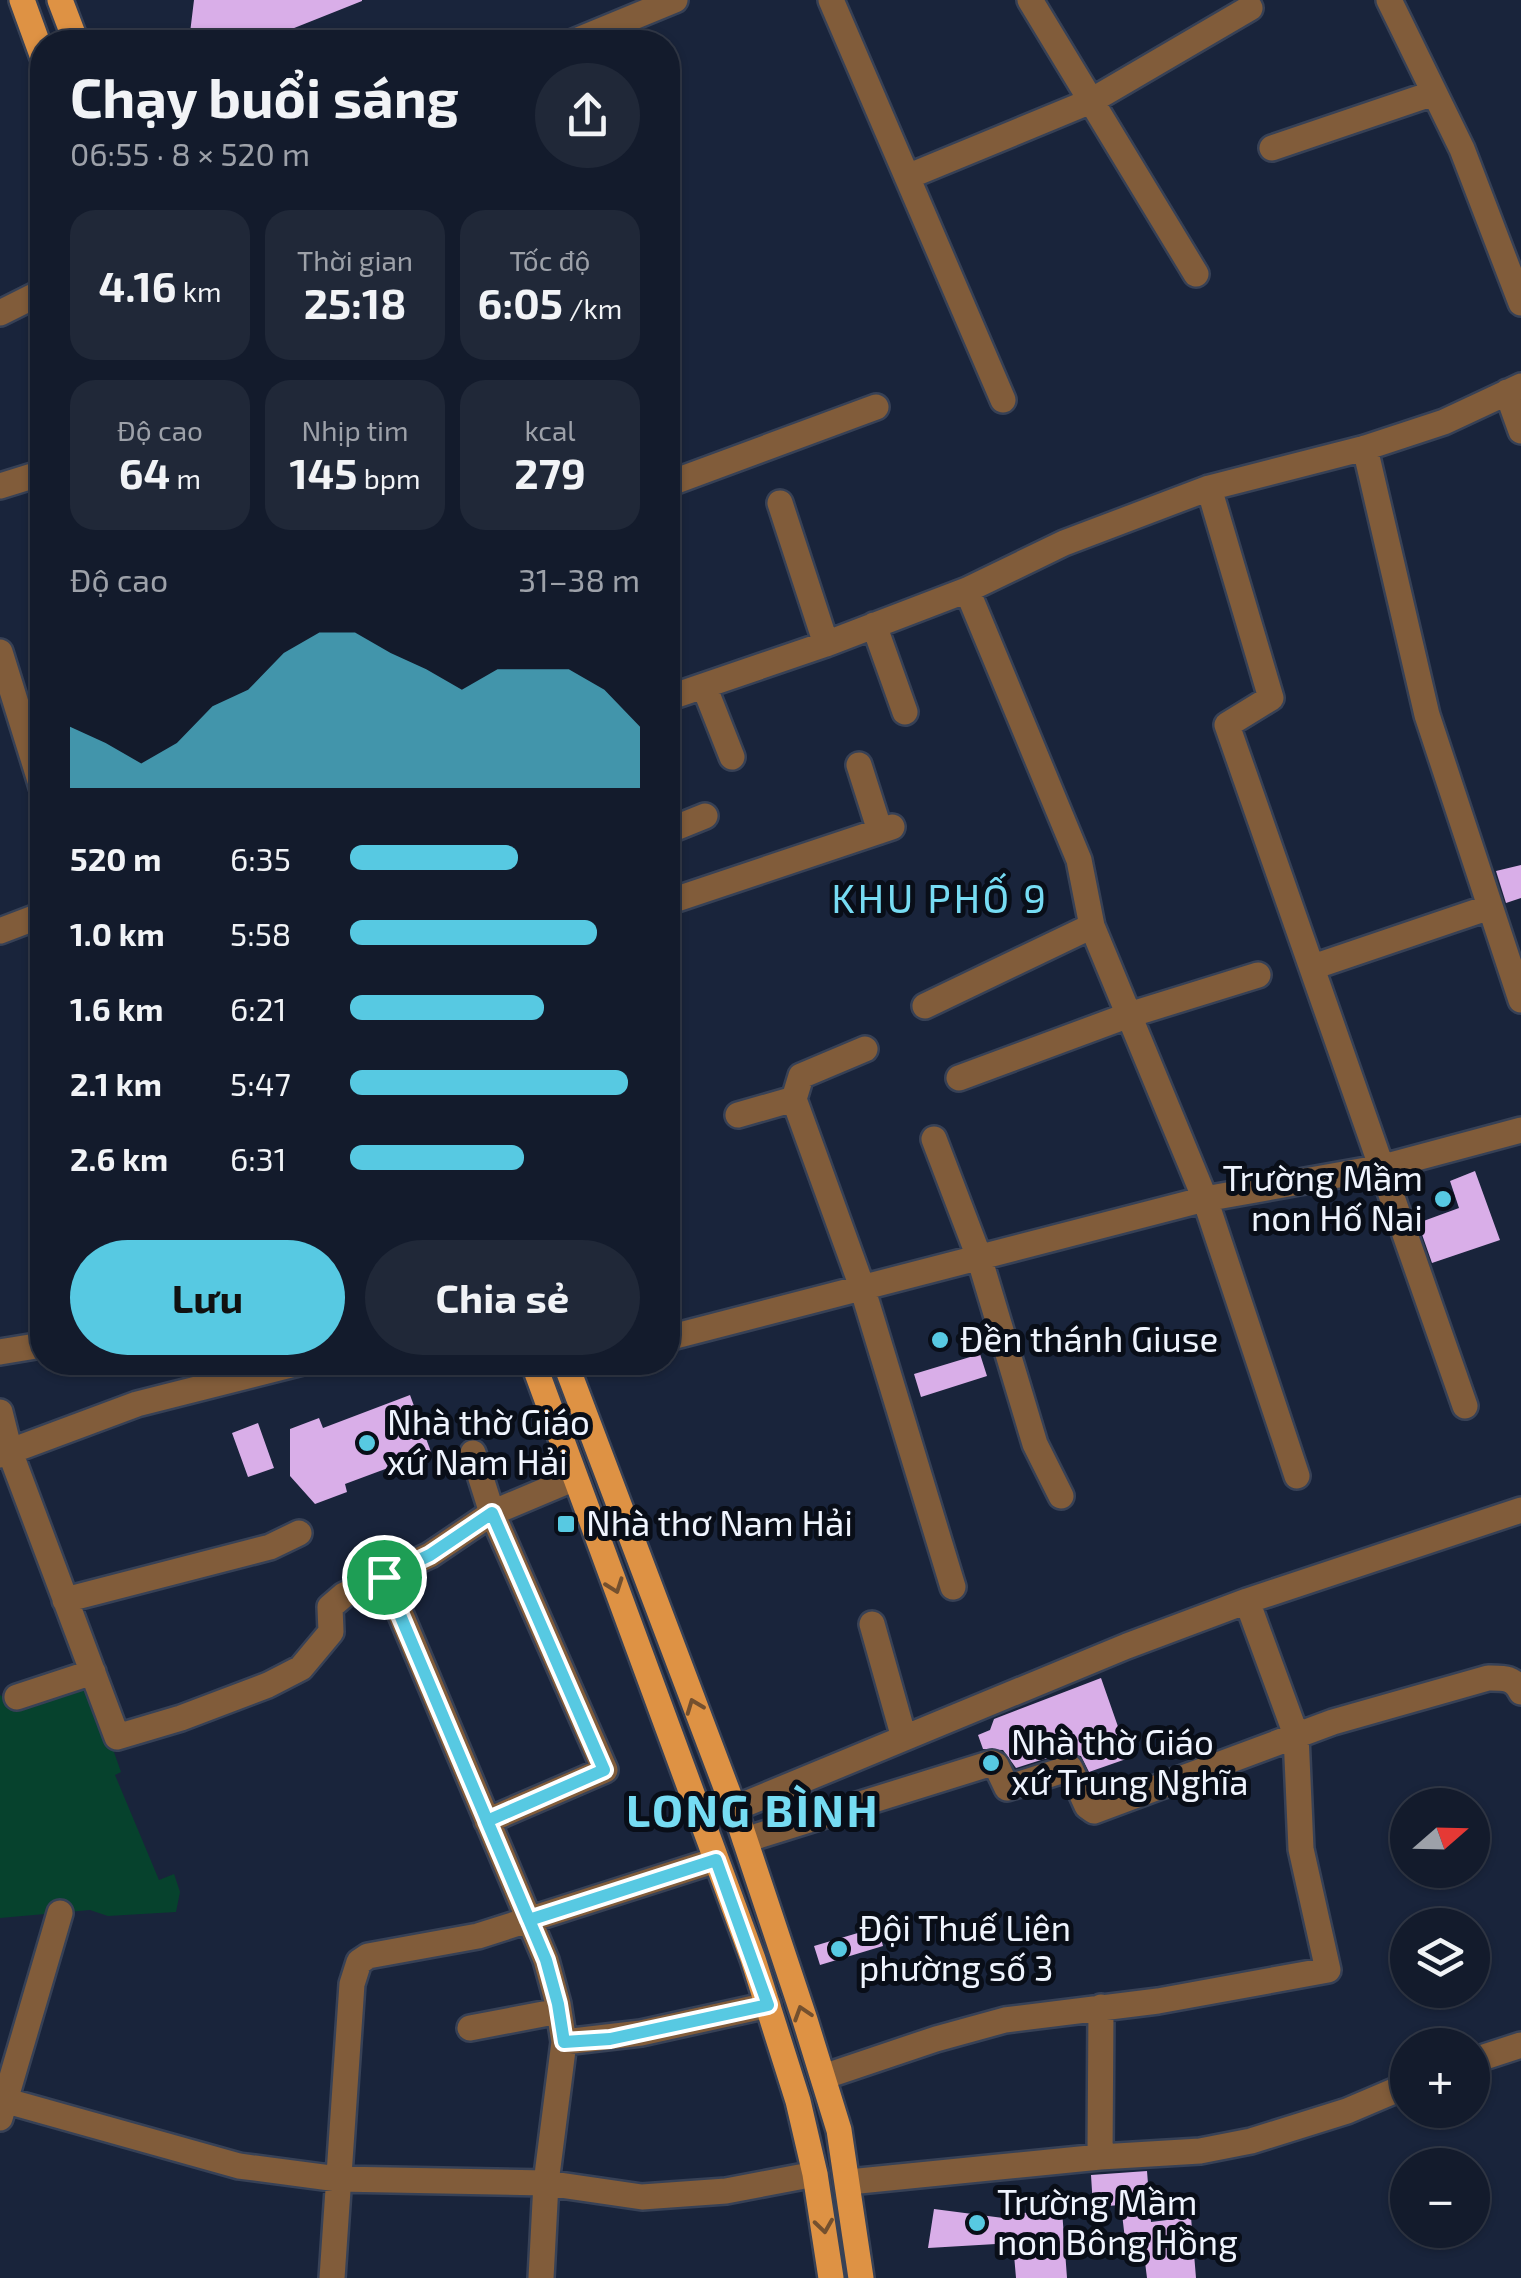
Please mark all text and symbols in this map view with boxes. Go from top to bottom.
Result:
text: Chạy buổi sáng [70,63,459,129]
button: share [535,63,640,168]
text: 06:55 · 8 × 520 m [70,134,310,172]
text: Thời gian [297,243,413,277]
text: Tốc độ [510,243,590,277]
text: 4.16 [98,260,177,310]
text: km [177,274,222,308]
text: 25:18 [304,277,406,327]
text: 6:05 [478,277,563,327]
text: /km [563,291,622,325]
text: Độ cao [117,413,203,447]
text: Nhịp tim [301,413,409,447]
text: kcal [524,413,576,447]
text: 64 [119,447,170,497]
text: 145 [289,447,358,497]
text: 279 [514,447,586,497]
text: m [170,461,201,495]
text: bpm [358,461,421,495]
text: Độ cao [70,560,168,598]
text: 31–38 m [518,560,640,598]
text: 520 m [70,839,162,877]
text: 6:35 [230,839,291,877]
district label: KHU PHỐ 9 [831,872,1049,921]
text: 1.0 km [70,914,165,952]
text: 5:58 [230,914,291,952]
text: 1.6 km [70,989,164,1027]
text: 6:21 [230,989,287,1027]
text: 2.1 km [70,1064,162,1102]
text: 5:47 [230,1064,291,1102]
text: 2.6 km [70,1139,168,1177]
text: 6:31 [230,1139,286,1177]
place label: Trường Mầm non Hố Nai [1222,1156,1423,1238]
marker: Trường Mầm non Hố Nai [1432,1188,1454,1210]
button: Lưu [70,1240,345,1355]
button: Chia sẻ [365,1240,640,1355]
place label: Đền thánh Giuse [960,1317,1218,1359]
marker: Đền thánh Giuse [929,1329,951,1351]
place label: Nhà thờ Giáo xứ Nam Hải [387,1400,590,1482]
marker: Nhà thờ Giáo xứ Nam Hải [356,1432,378,1454]
place label: Nhà thơ Nam Hải [586,1501,853,1543]
marker: Nhà thơ Nam Hải [555,1513,577,1535]
pin [342,1535,427,1620]
icon: arrive [357,1550,412,1605]
one-way arrow [603,1576,624,1593]
one-way arrow [686,1699,706,1716]
place label: Nhà thờ Giáo xứ Trung Nghĩa [1011,1720,1249,1802]
marker: Nhà thờ Giáo xứ Trung Nghĩa [980,1752,1002,1774]
district label: LONG BÌNH [626,1782,880,1836]
north arrow [1390,1788,1490,1888]
map controls [1390,1788,1490,2248]
place label: Đội Thuế Liên phường số 3 [859,1906,1071,1988]
button: layers [1390,1908,1490,2008]
marker: Đội Thuế Liên phường số 3 [828,1938,850,1960]
one-way arrow [794,2005,814,2022]
button: + [1390,2028,1490,2128]
button: − [1390,2148,1490,2248]
place label: Trường Mầm non Bông Hồng [997,2180,1238,2262]
marker: Trường Mầm non Bông Hồng [966,2212,988,2234]
one-way arrow [812,2218,833,2234]

